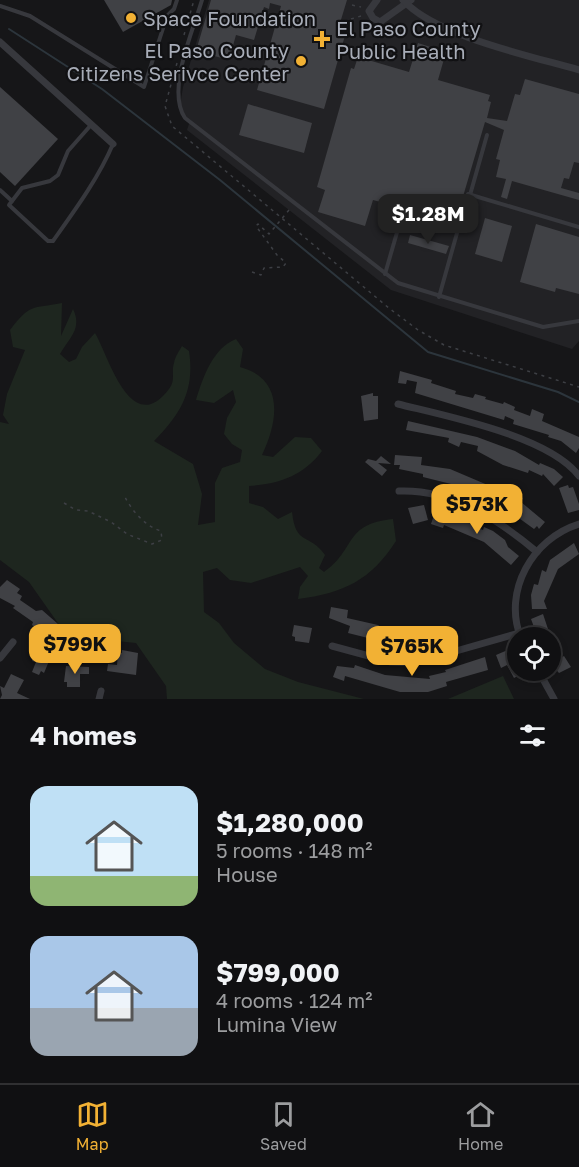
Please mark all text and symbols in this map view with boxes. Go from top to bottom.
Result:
place label: Space Foundation [143,6,316,30]
marker: Space Foundation [124,11,138,25]
place label: El Paso County Public Health [336,16,481,63]
marker: El Paso County Public Health [313,30,331,48]
place label: El Paso County Citizens Serivce Center [66,38,289,85]
marker: El Paso County Citizens Serivce Center [294,54,308,68]
pin: $1.28M [379,194,477,245]
text: $1.28M [392,201,464,225]
pin: $573K [435,484,519,535]
text: $573K [445,491,509,515]
pin: $799K [33,624,117,675]
pin: $765K [370,626,454,677]
map controls [507,627,561,681]
button: locate [507,627,561,681]
text: $799K [43,631,107,655]
text: $765K [380,633,444,657]
icon: filters [516,719,549,752]
text: 4 homes [30,720,137,751]
text: $1,280,000 [216,807,364,838]
icon: home [78,810,150,882]
text: 5 rooms · 148 m² [216,838,373,862]
text: House [216,862,278,886]
text: $799,000 [216,957,340,988]
icon: home [78,960,150,1032]
text: 4 rooms · 124 m² [216,988,373,1012]
text: Lumina View [216,1012,337,1036]
tab: Map [76,1098,109,1154]
tab: Saved [260,1098,307,1154]
tab: Home [458,1098,503,1154]

